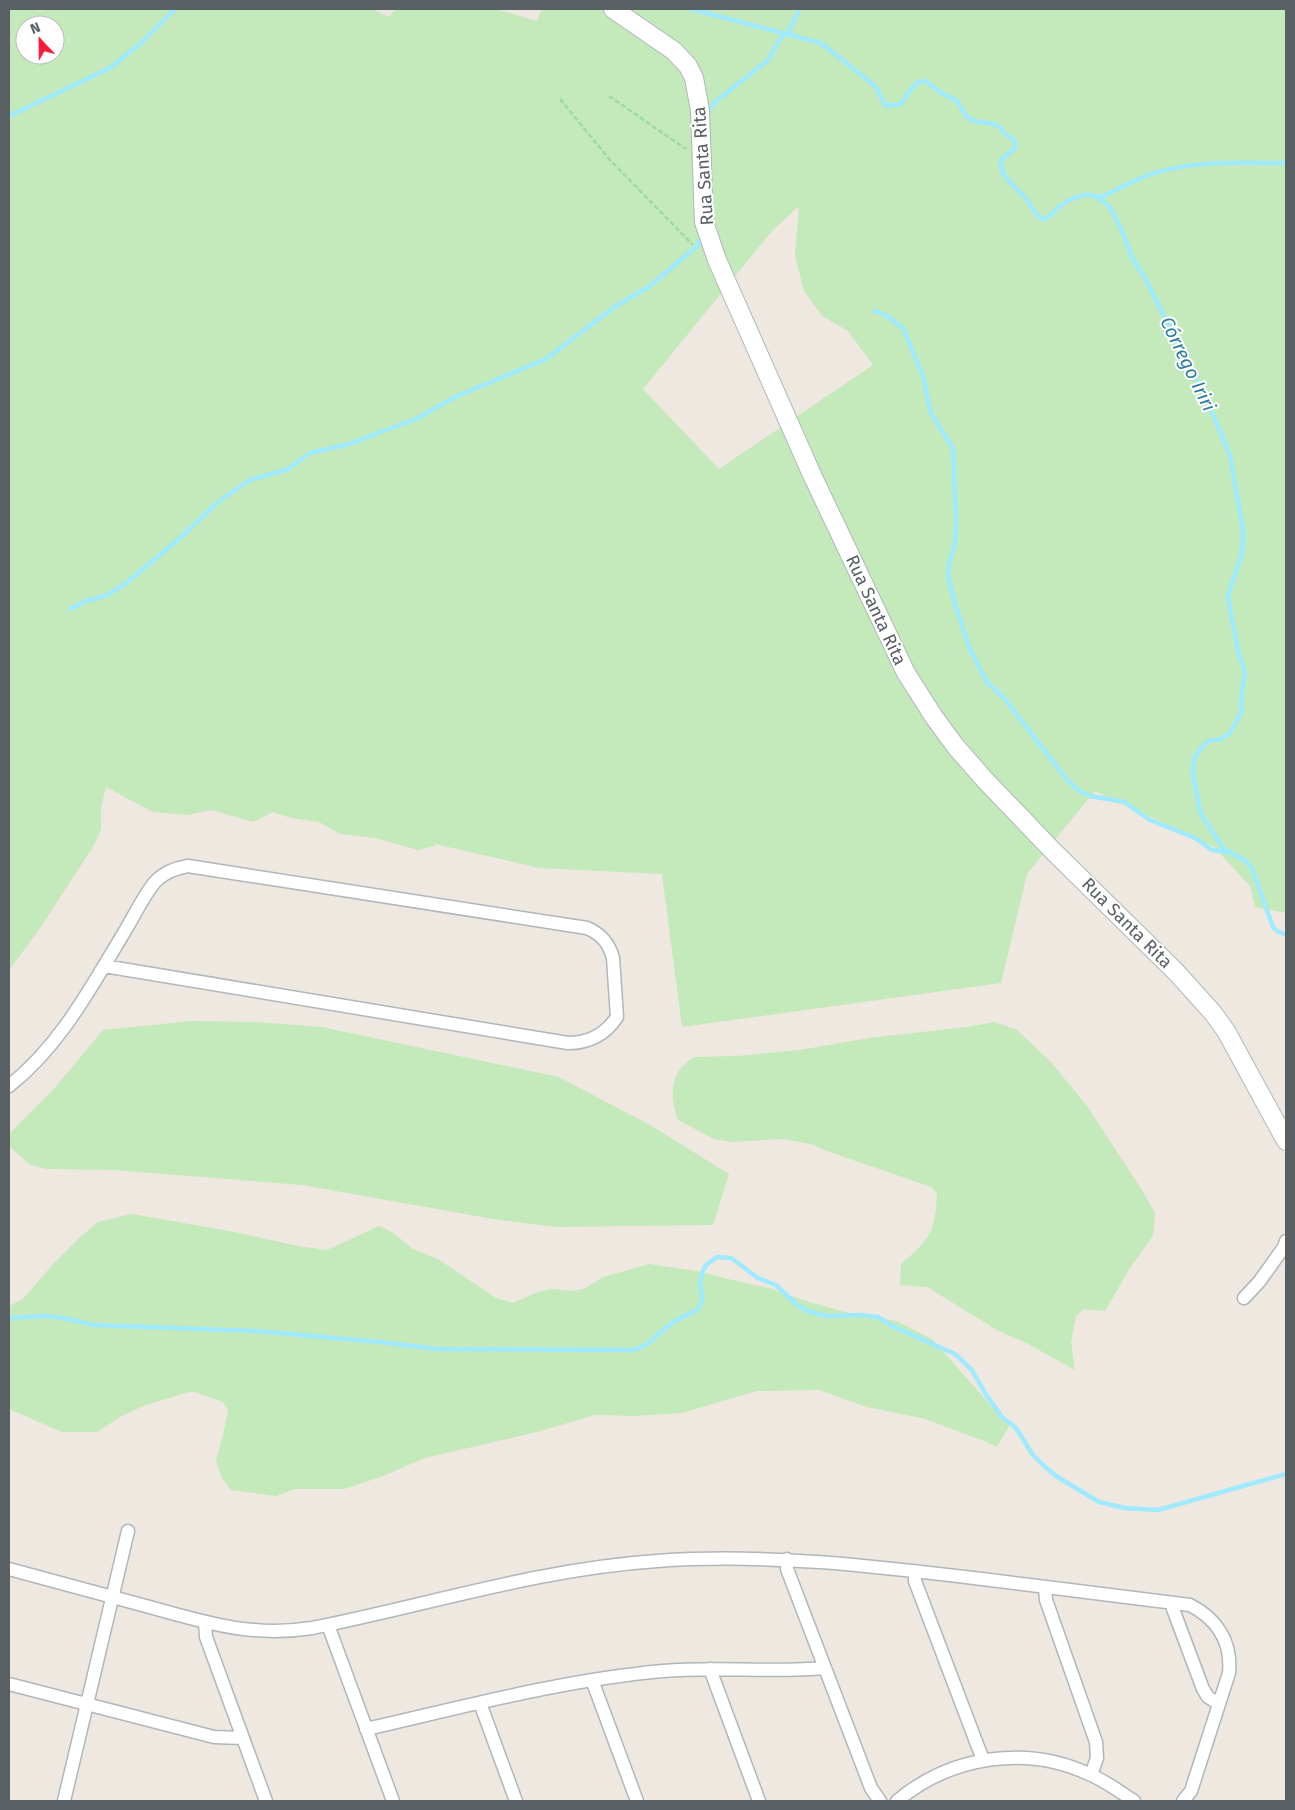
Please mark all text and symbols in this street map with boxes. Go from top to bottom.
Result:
north arrow [15,15,65,65]
text: N [28,19,43,38]
street label: Rua Santa Rita [688,106,718,226]
water label: Córrego Iriri [1155,313,1221,416]
street label: Rua Santa Rita [841,551,911,669]
street label: Rua Santa Rita [1077,873,1177,973]

